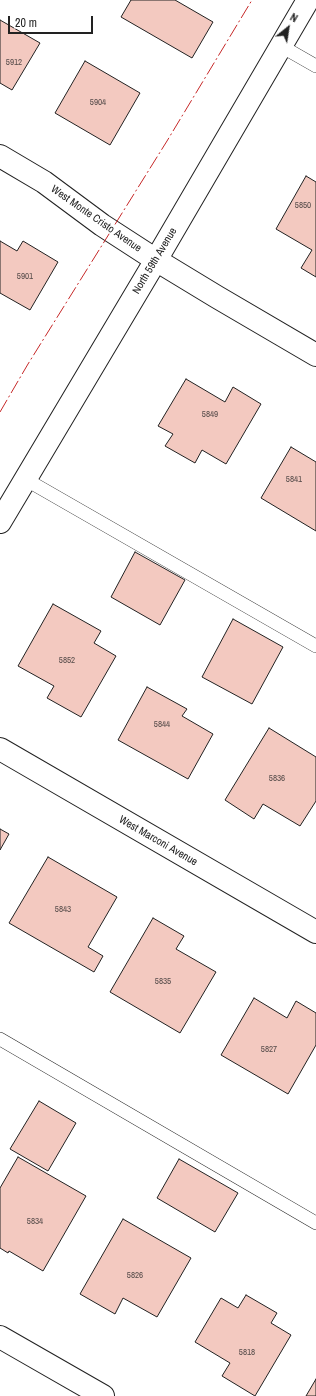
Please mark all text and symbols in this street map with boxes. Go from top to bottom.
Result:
scale bar [10,8,95,34]
north arrow [268,8,308,48]
text: N [288,10,300,25]
text: 20 m [15,15,37,31]
house number: 5912 [6,58,22,68]
house number: 5904 [90,98,106,108]
street label: West Monte Cristo Avenue [48,183,144,255]
house number: 5850 [295,201,311,211]
street label: North 59th Avenue [130,225,180,297]
house number: 5901 [17,272,33,282]
house number: 5849 [202,410,218,420]
house number: 5841 [286,475,302,485]
house number: 5852 [59,656,75,666]
house number: 5844 [154,720,170,730]
house number: 5836 [269,774,285,784]
street label: West Marconi Avenue [116,813,200,869]
house number: 5843 [55,905,71,915]
house number: 5835 [155,977,171,987]
house number: 5827 [261,1045,277,1055]
house number: 5834 [27,1217,43,1227]
house number: 5826 [127,1271,143,1281]
house number: 5818 [239,1348,255,1358]

